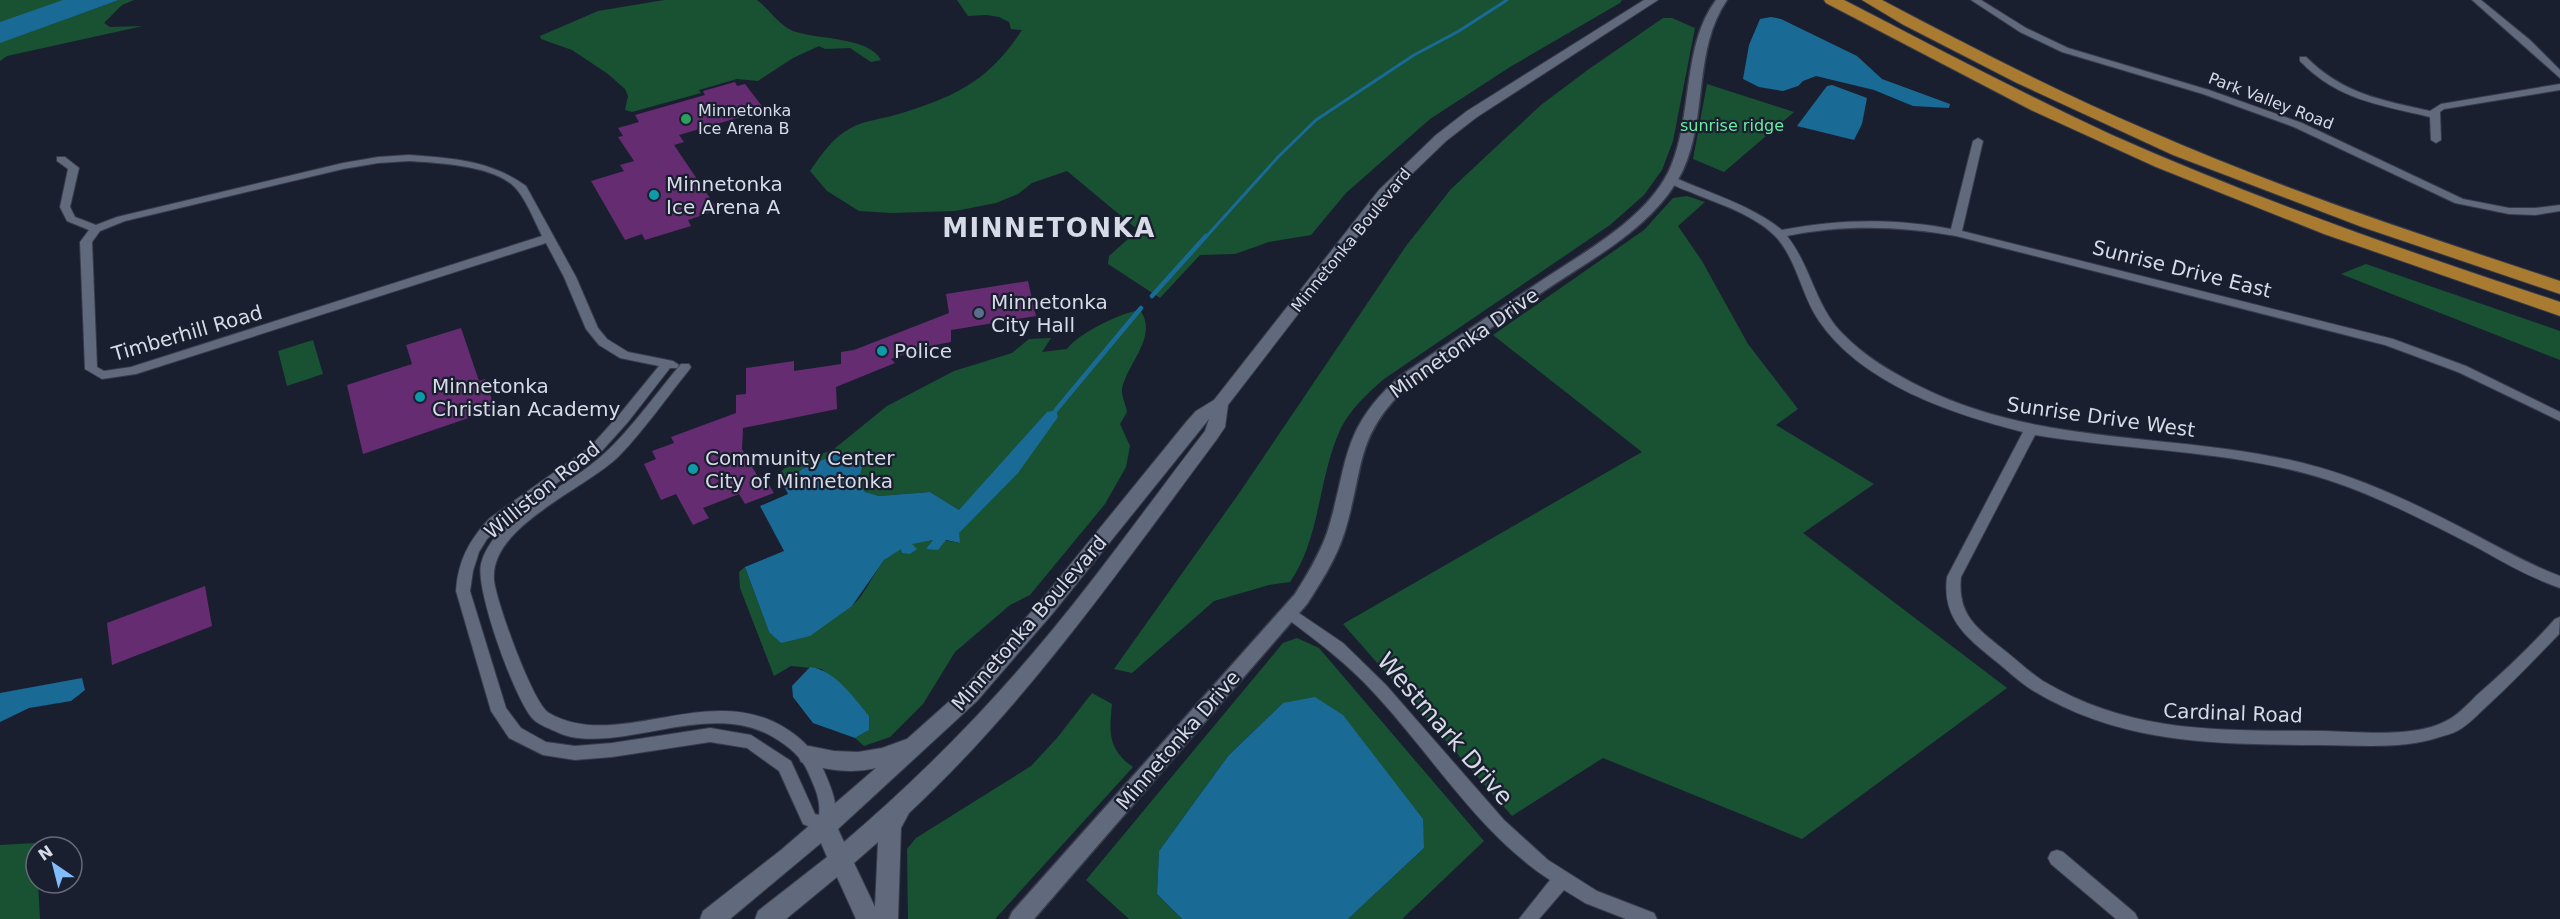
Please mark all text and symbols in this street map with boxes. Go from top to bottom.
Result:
street label: Park Valley Road [2206,68,2336,134]
place label: Minnetonka Ice Arena B [698,101,791,138]
marker: Minnetonka Ice Arena B [679,112,693,126]
park label: sunrise ridge [1680,116,1784,135]
street label: Minnetonka Boulevard [1287,164,1415,316]
place label: Minnetonka Ice Arena A [666,172,783,219]
marker: Minnetonka Ice Arena A [647,188,661,202]
district label: MINNETONKA [942,213,1156,243]
street label: Sunrise Drive East [2090,235,2274,303]
street label: Minnetonka Drive [1385,283,1543,403]
place label: Minnetonka City Hall [991,290,1108,337]
street label: Timberhill Road [108,300,265,366]
marker: Minnetonka City Hall [972,306,986,320]
place label: Police [894,339,952,363]
marker: Police [875,344,889,358]
place label: Minnetonka Christian Academy [432,374,621,421]
marker: Minnetonka Christian Academy [413,390,427,404]
street label: Sunrise Drive West [2005,392,2197,442]
street label: Williston Road [480,436,604,544]
place label: Community Center City of Minnetonka [705,446,895,493]
marker: Community Center City of Minnetonka [686,462,700,476]
street label: Minnetonka Boulevard [946,531,1112,715]
street label: Westmark Drive [1371,647,1519,811]
street label: Minnetonka Drive [1111,666,1245,814]
street label: Cardinal Road [2163,699,2303,727]
north arrow [24,835,84,895]
text: N [35,842,57,865]

